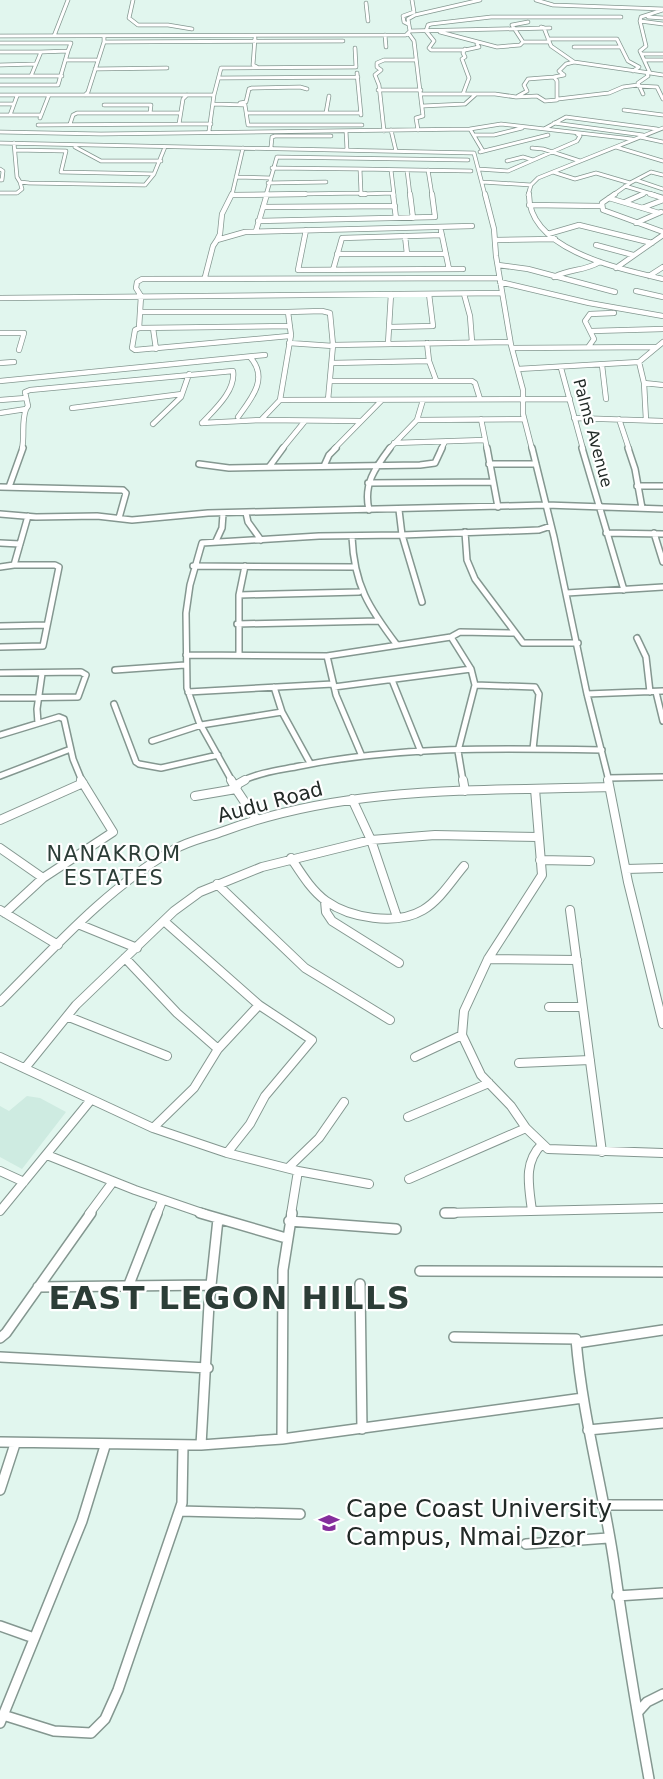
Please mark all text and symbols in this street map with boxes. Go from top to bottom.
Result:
street label: Palms Avenue [569,377,617,489]
street label: Audu Road [215,776,325,828]
district label: NANAKROM ESTATES [46,842,182,890]
district label: EAST LEGON HILLS [49,1279,411,1317]
place label: Cape Coast University Campus, Nmai Dzor [346,1495,612,1551]
school or university icon: Cape Coast University Campus, Nmai Dzor [317,1511,341,1535]

